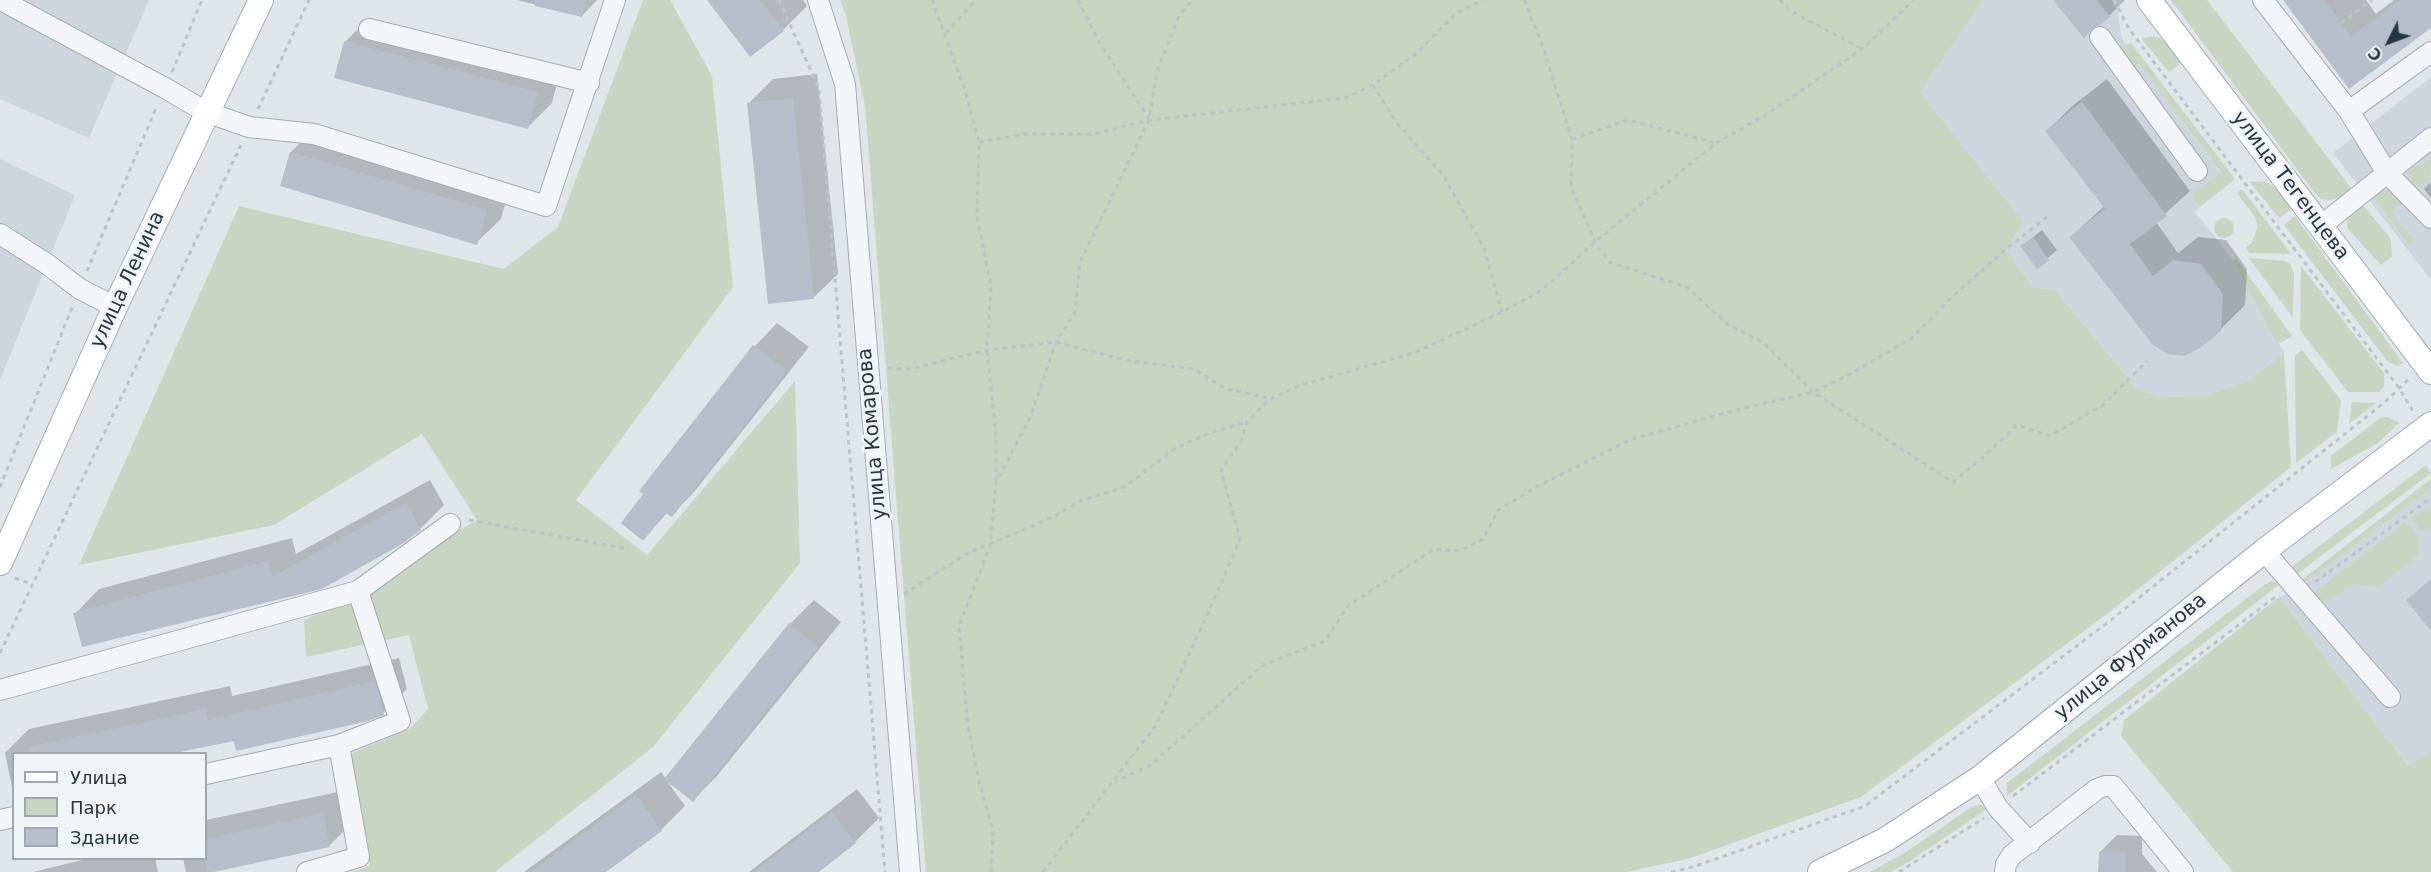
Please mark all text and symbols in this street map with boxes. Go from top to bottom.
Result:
north arrow [2359,12,2419,72]
text: С [2364,44,2386,65]
street label: улица Тегенцева [2226,107,2354,265]
street label: улица Ленина [86,208,170,352]
street label: улица Комарова [854,347,892,521]
street label: улица Фурманова [2050,588,2212,726]
legend [12,752,207,860]
text: Улица [70,767,127,788]
text: Парк [70,797,117,818]
text: Здание [70,827,140,848]

